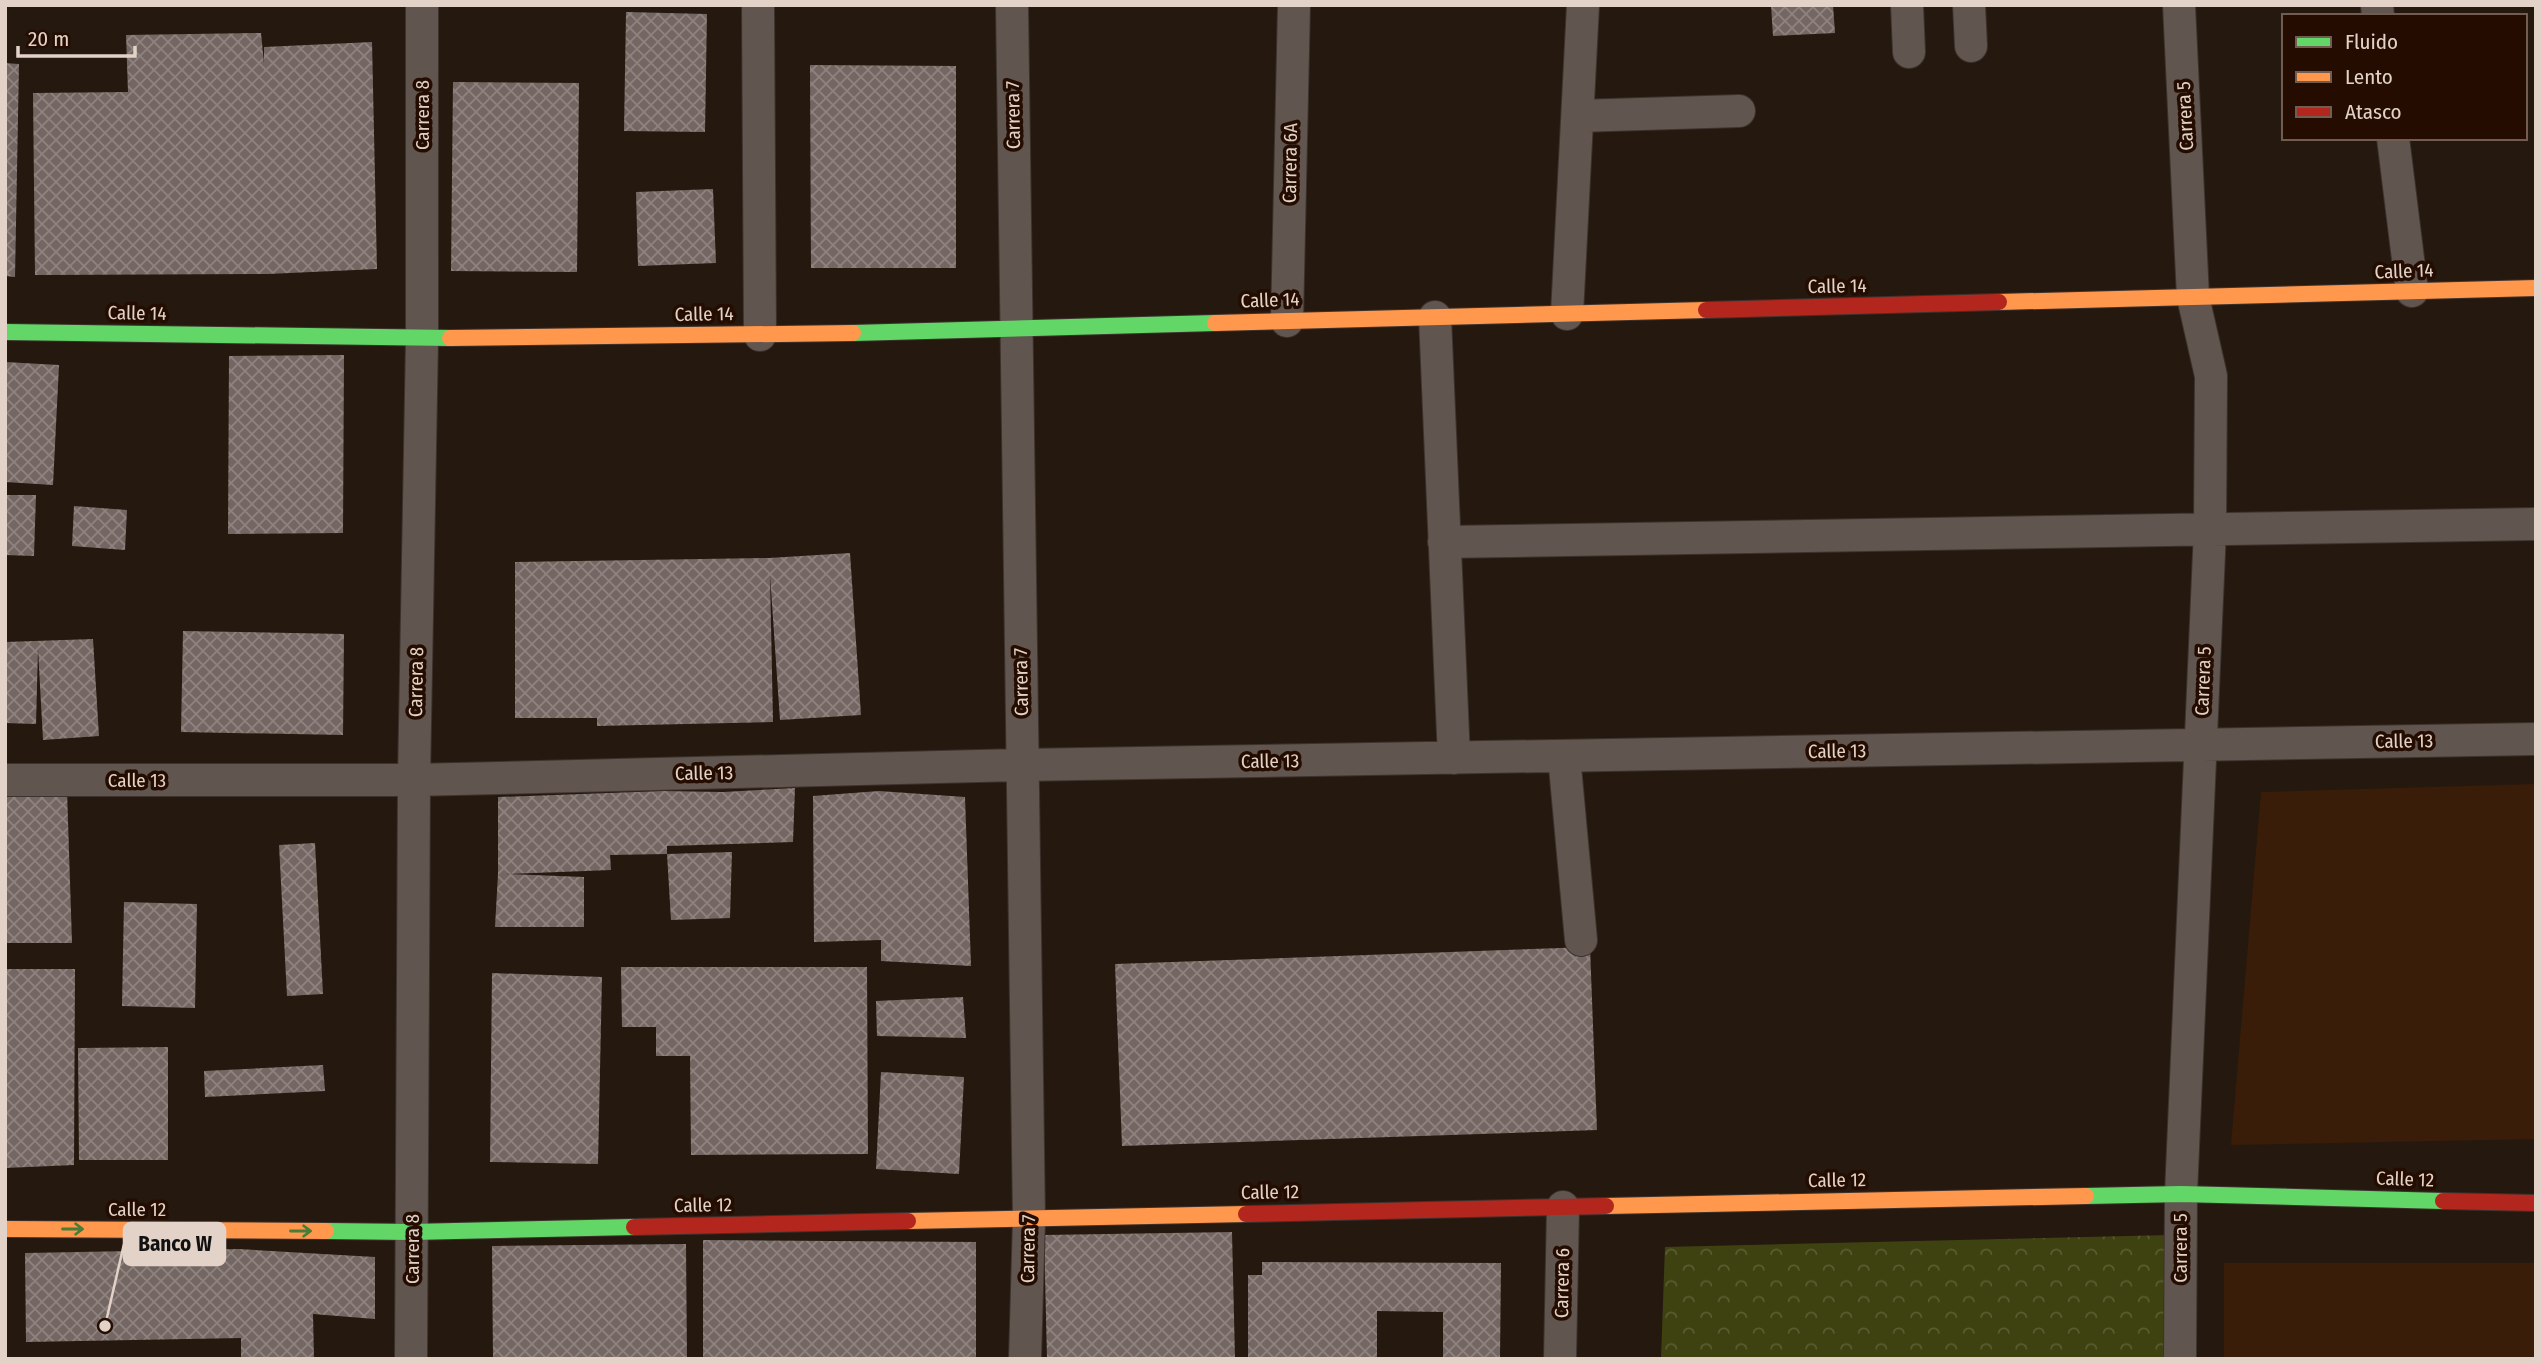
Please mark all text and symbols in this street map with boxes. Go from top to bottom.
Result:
scale bar [18,14,135,58]
legend [2282,14,2527,140]
text: 20 m [28,26,69,52]
text: Fluido [2345,29,2398,55]
text: Lento [2345,64,2393,90]
street label: Carrera 8 [411,80,434,150]
street label: Carrera 7 [1001,80,1025,149]
street label: Carrera 5 [2172,81,2198,151]
text: Atasco [2345,99,2402,125]
street label: Carrera 6A [1278,123,1302,203]
street label: Calle 14 [2374,258,2434,284]
street label: Calle 14 [1807,274,1867,298]
street label: Calle 14 [1240,287,1300,313]
street label: Calle 14 [107,301,167,325]
street label: Calle 14 [674,302,734,326]
street label: Carrera 5 [2190,646,2216,716]
street label: Carrera 8 [404,647,428,717]
street label: Carrera 7 [1009,647,1033,716]
street label: Calle 13 [2375,729,2433,753]
street label: Calle 13 [1808,739,1866,763]
street label: Calle 13 [1241,749,1299,773]
street label: Calle 13 [675,761,733,785]
street label: Calle 13 [108,769,166,792]
street label: Calle 12 [2376,1166,2434,1192]
street label: Calle 12 [1808,1168,1866,1192]
street label: Calle 12 [1241,1180,1299,1204]
street label: Calle 12 [674,1193,732,1217]
street label: Calle 12 [108,1198,166,1221]
street label: Carrera 5 [2169,1213,2192,1283]
street label: Carrera 8 [401,1214,424,1284]
street label: Carrera 7 [1016,1214,1040,1283]
one-way arrow [62,1222,85,1236]
callout: Banco W [124,1223,225,1265]
one-way arrow [289,1224,312,1238]
text: Banco W [138,1231,213,1257]
street label: Carrera 6 [1550,1248,1574,1318]

